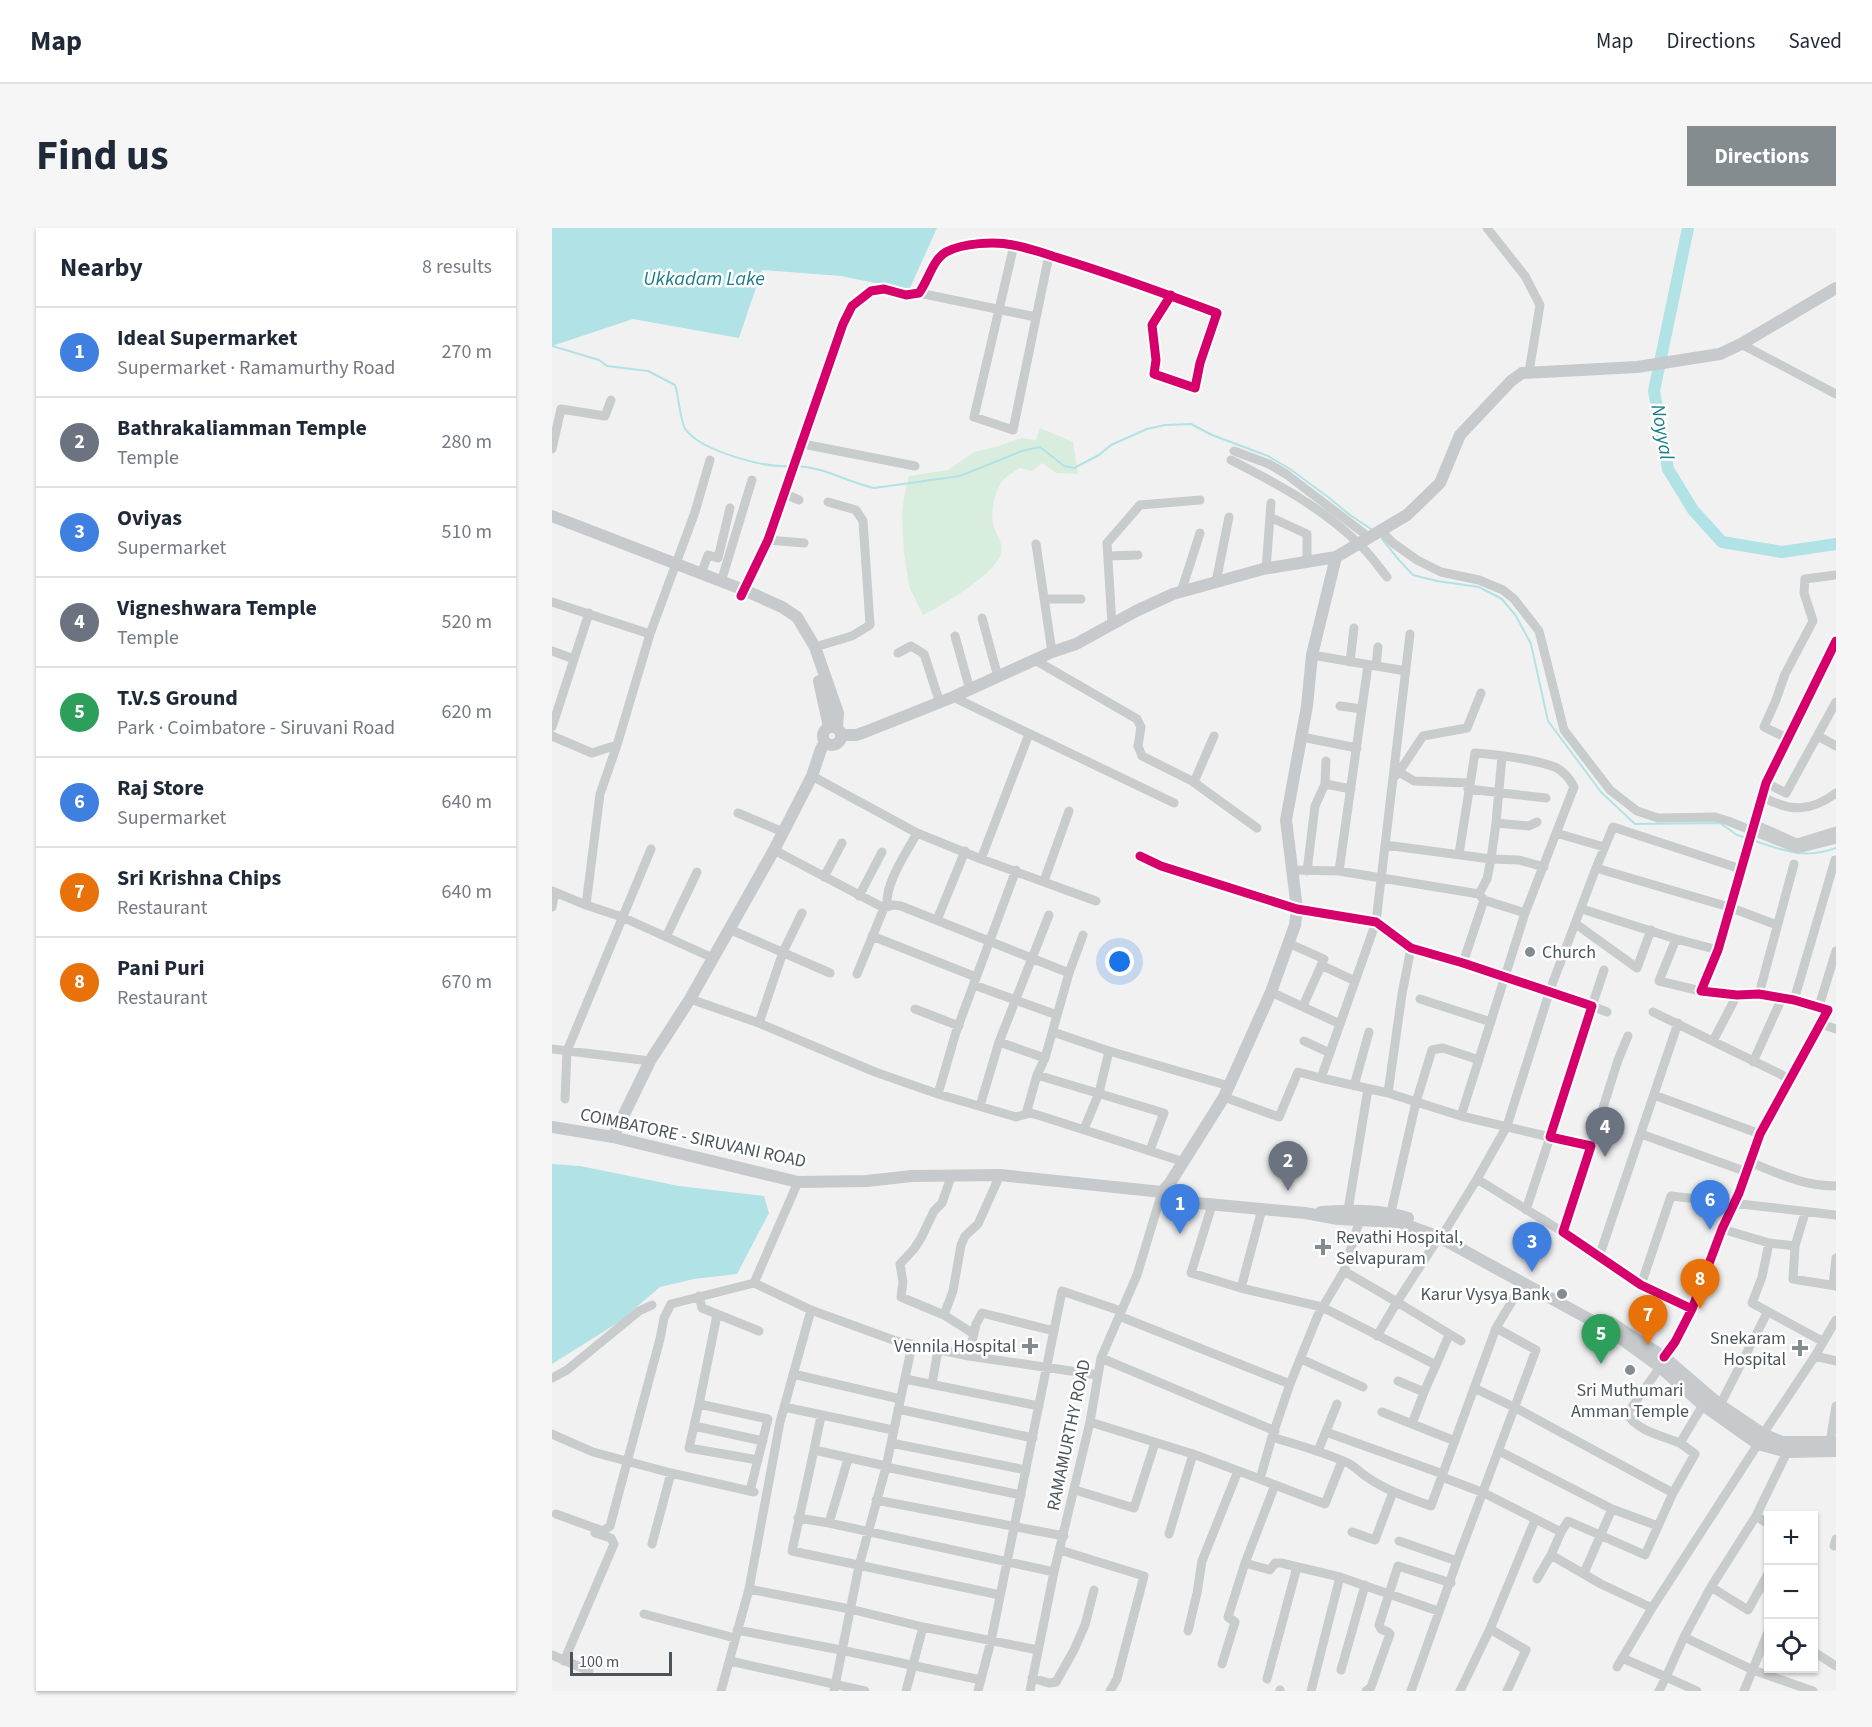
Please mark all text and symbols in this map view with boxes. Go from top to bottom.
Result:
text: Map [30,21,82,61]
text: Map [1596,26,1634,56]
text: Directions [1667,26,1755,56]
text: Saved [1788,26,1842,56]
text: Find us [36,126,169,186]
button: Directions [1687,126,1836,186]
text: Nearby [60,249,143,286]
text: 8 results [422,253,492,281]
water label: Ukkadam Lake [643,265,765,293]
text: Ideal Supermarket [117,322,297,354]
text: 1 [74,338,85,366]
text: 270 m [442,338,492,366]
text: Supermarket · Ramamurthy Road [117,354,395,382]
water label: Noyyal [1643,402,1681,462]
text: Bathrakaliamman Temple [117,412,367,444]
text: 2 [74,428,85,456]
text: 280 m [442,428,492,456]
text: Temple [117,444,179,472]
text: Oviyas [117,502,182,534]
text: 3 [74,518,85,546]
text: 510 m [442,518,492,546]
text: Supermarket [117,534,226,562]
text: Vigneshwara Temple [117,592,317,624]
text: 4 [74,608,85,636]
text: 520 m [442,608,492,636]
text: Temple [117,624,179,652]
text: T.V.S Ground [117,682,238,714]
text: 5 [74,698,85,726]
text: 620 m [442,698,492,726]
text: Park · Coimbatore - Siruvani Road [117,714,395,742]
text: Raj Store [117,772,204,804]
text: 6 [74,788,85,816]
text: 640 m [442,788,492,816]
text: Supermarket [117,804,226,832]
text: Sri Krishna Chips [117,862,281,894]
text: 7 [74,878,85,906]
text: 640 m [442,878,492,906]
text: Restaurant [117,894,208,922]
place label: Church [1542,940,1596,965]
marker: Church [1523,945,1537,959]
your location [1105,947,1134,976]
text: Pani Puri [117,952,204,984]
text: 8 [74,968,85,996]
text: 670 m [442,968,492,996]
text: Restaurant [117,984,208,1012]
street label: COIMBATORE - SIRUVANI ROAD [578,1102,808,1174]
pin: 4 [1586,1108,1624,1157]
pin: 2 [1268,1142,1308,1191]
pin: 6 [1690,1180,1730,1230]
pin: 1 [1160,1184,1200,1234]
pin: 3 [1512,1222,1552,1272]
place label: Revathi Hospital, Selvapuram [1336,1225,1463,1271]
marker: Revathi Hospital, Selvapuram [1314,1238,1332,1256]
pin: 8 [1680,1260,1720,1309]
place label: Karur Vysya Bank [1420,1282,1550,1307]
marker: Karur Vysya Bank [1555,1287,1569,1301]
pin: 7 [1628,1296,1668,1345]
pin: 5 [1582,1314,1620,1364]
place label: Snekaram Hospital [1710,1326,1786,1372]
place label: Vennila Hospital [894,1334,1016,1359]
marker: Vennila Hospital [1021,1337,1039,1355]
marker: Snekaram Hospital [1791,1339,1809,1357]
street label: RAMAMURTHY ROAD [1041,1357,1097,1513]
marker: Sri Muthumari Amman Temple [1623,1363,1637,1377]
place label: Sri Muthumari Amman Temple [1571,1378,1689,1424]
map controls [1764,1511,1818,1673]
button: + [1764,1511,1818,1565]
button: − [1764,1565,1818,1619]
button: locate [1764,1619,1818,1673]
scale bar [570,1649,672,1676]
text: 100 m [579,1651,619,1673]

